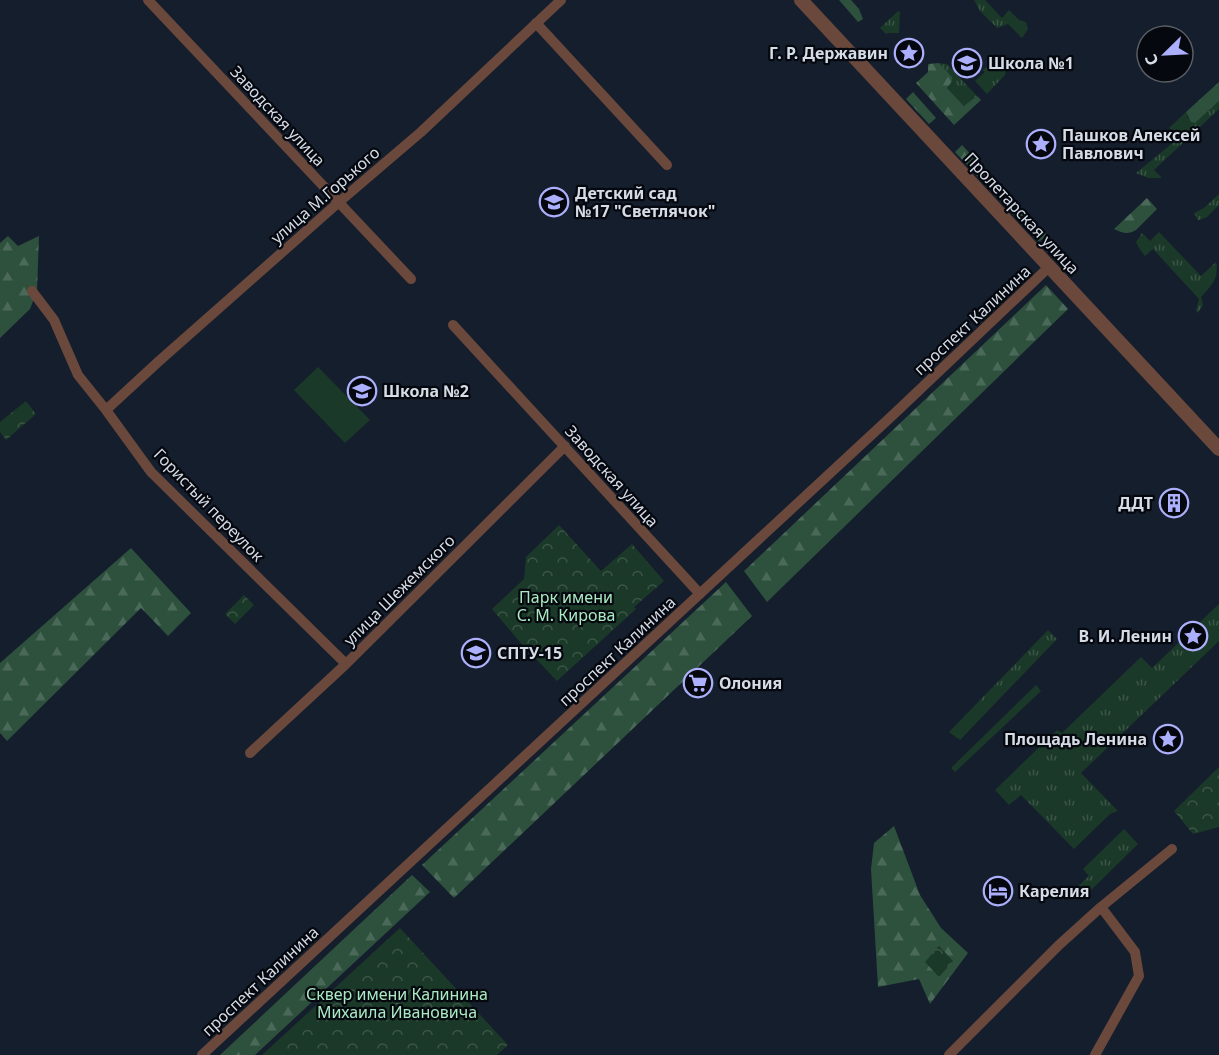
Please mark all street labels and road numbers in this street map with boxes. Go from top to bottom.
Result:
street label: Заводская улица [226,61,330,171]
street label: улица М.Горького [266,141,384,249]
street label: Пролетарская улица [960,147,1084,279]
street label: проспект Калинина [909,260,1035,380]
street label: Заводская улица [560,420,664,532]
street label: Гористый переулок [149,444,269,567]
street label: улица Шежемского [338,529,460,651]
street label: проспект Калинина [554,591,680,711]
street label: проспект Калинина [197,921,323,1041]

